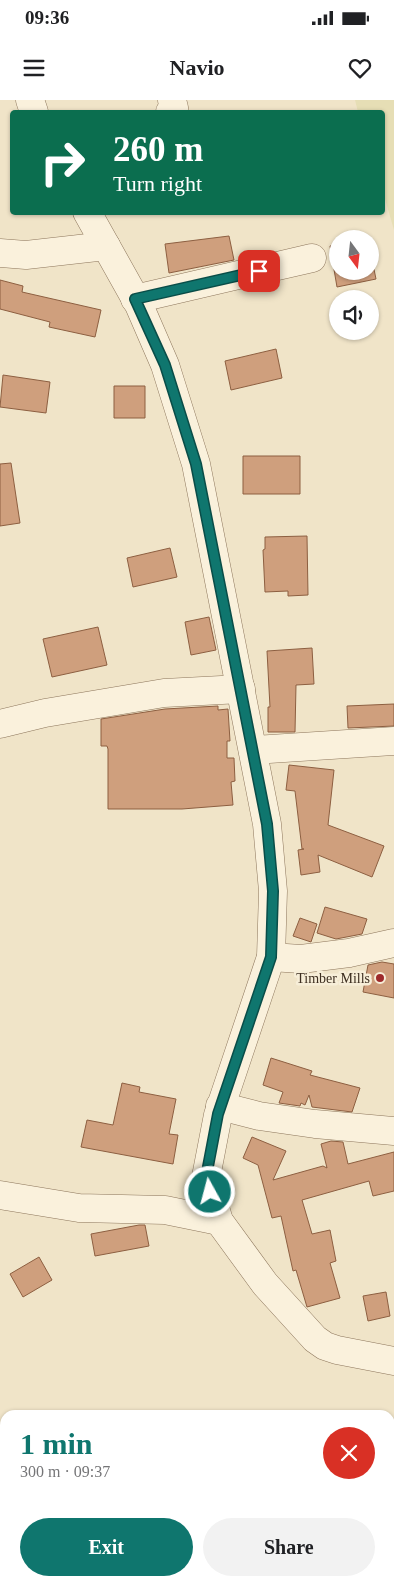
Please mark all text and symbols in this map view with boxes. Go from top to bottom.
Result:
text: 09:36 [25,7,69,28]
icon: menu [20,54,48,82]
icon: heart [346,54,374,82]
text: Navio [170,55,225,80]
icon: right [30,130,95,195]
text: 260 m [113,130,203,169]
text: Turn right [113,171,202,196]
north arrow [329,230,379,280]
map controls [329,230,379,340]
pin [238,250,280,292]
icon: arrive [245,257,273,285]
button: sound [329,290,379,340]
place label: Timber Mills [296,971,370,986]
marker: Timber Mills [374,972,386,984]
position arrow [183,1165,235,1217]
text: 1 min [20,1427,93,1460]
button: close [323,1427,375,1479]
text: 300 m · 09:37 [20,1463,110,1480]
button: Exit [20,1518,193,1576]
button: Share [203,1518,375,1576]

